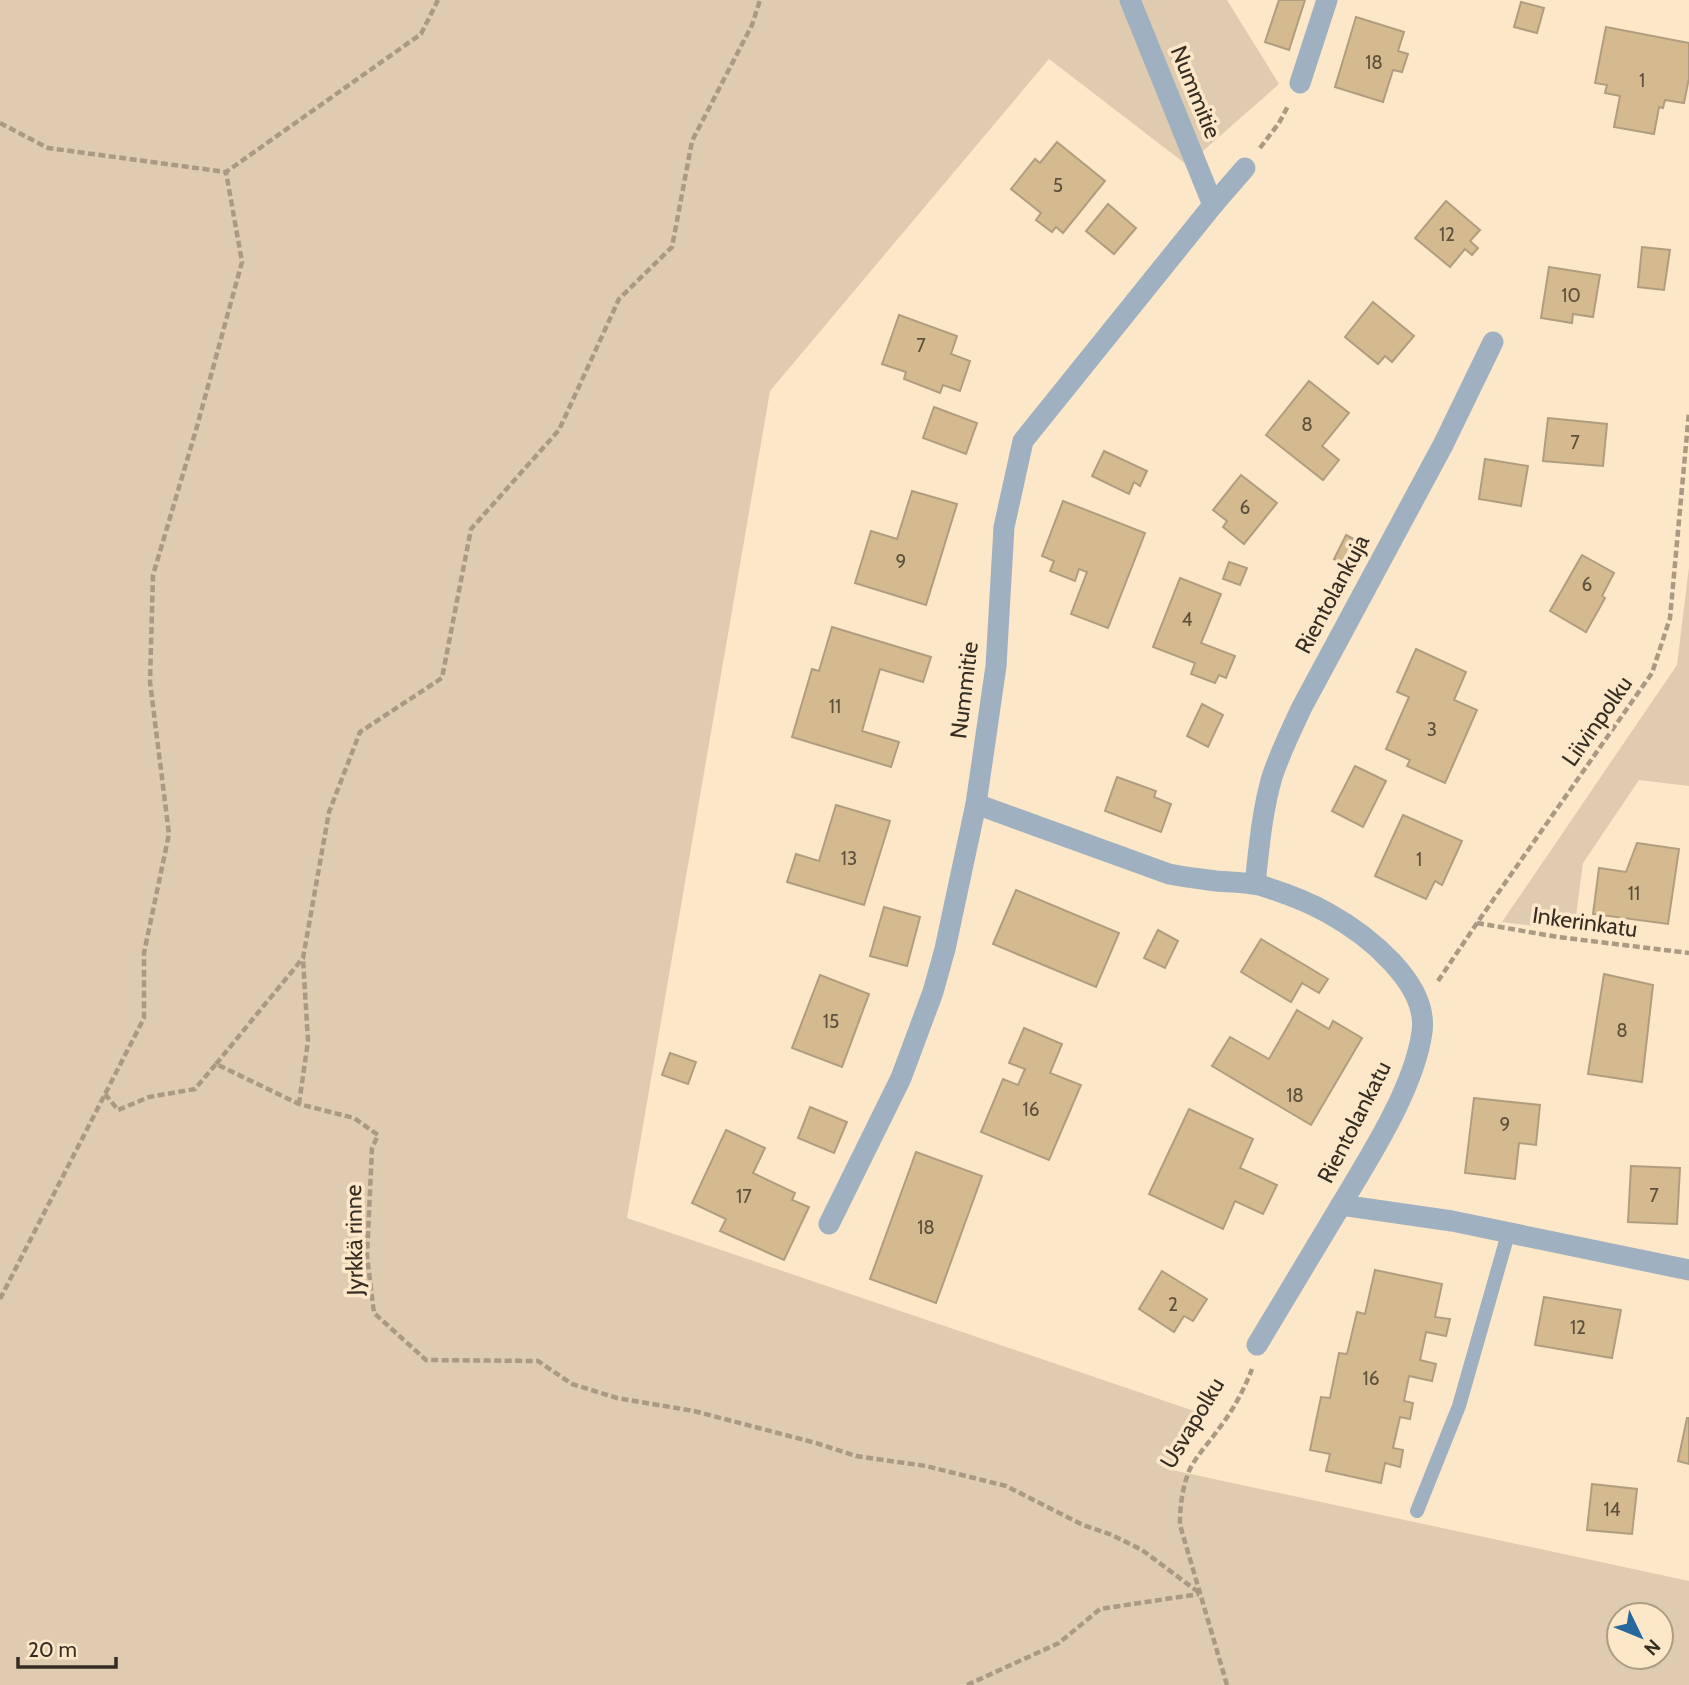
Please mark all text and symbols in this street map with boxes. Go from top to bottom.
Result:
street label: Nummitie [1165,41,1227,143]
house number: 18 [1365,51,1383,74]
house number: 1 [1639,69,1645,92]
house number: 5 [1053,174,1063,197]
house number: 12 [1439,223,1455,246]
house number: 10 [1561,284,1581,307]
house number: 7 [916,334,926,357]
house number: 8 [1301,413,1313,436]
house number: 7 [1570,431,1580,454]
house number: 6 [1240,496,1250,519]
street label: Rientolankuja [1289,530,1375,658]
house number: 9 [896,550,906,573]
house number: 6 [1582,573,1592,596]
house number: 4 [1182,608,1193,631]
street label: Nummitie [944,640,984,740]
street label: Liivinpolku [1556,671,1638,771]
house number: 11 [829,695,841,718]
house number: 3 [1427,718,1437,741]
house number: 13 [841,847,857,870]
house number: 1 [1416,848,1422,871]
house number: 11 [1628,882,1640,905]
street label: Inkerinkatu [1531,901,1639,943]
house number: 15 [823,1010,839,1033]
house number: 8 [1616,1019,1628,1042]
street label: Rientolankatu [1311,1056,1397,1188]
house number: 18 [1286,1084,1304,1107]
house number: 16 [1023,1098,1040,1121]
house number: 9 [1500,1113,1510,1136]
street label: Jyrkkä rinne [339,1184,369,1297]
house number: 7 [1649,1184,1659,1207]
house number: 17 [736,1185,752,1208]
house number: 18 [917,1216,935,1239]
house number: 2 [1168,1293,1178,1316]
house number: 12 [1570,1316,1586,1339]
house number: 16 [1363,1367,1380,1390]
street label: Usvapolku [1154,1372,1230,1474]
house number: 14 [1603,1498,1621,1521]
north arrow [1605,1601,1675,1671]
scale bar [18,1626,116,1670]
text: N [1639,1634,1665,1660]
text: 20 m [28,1637,77,1662]

